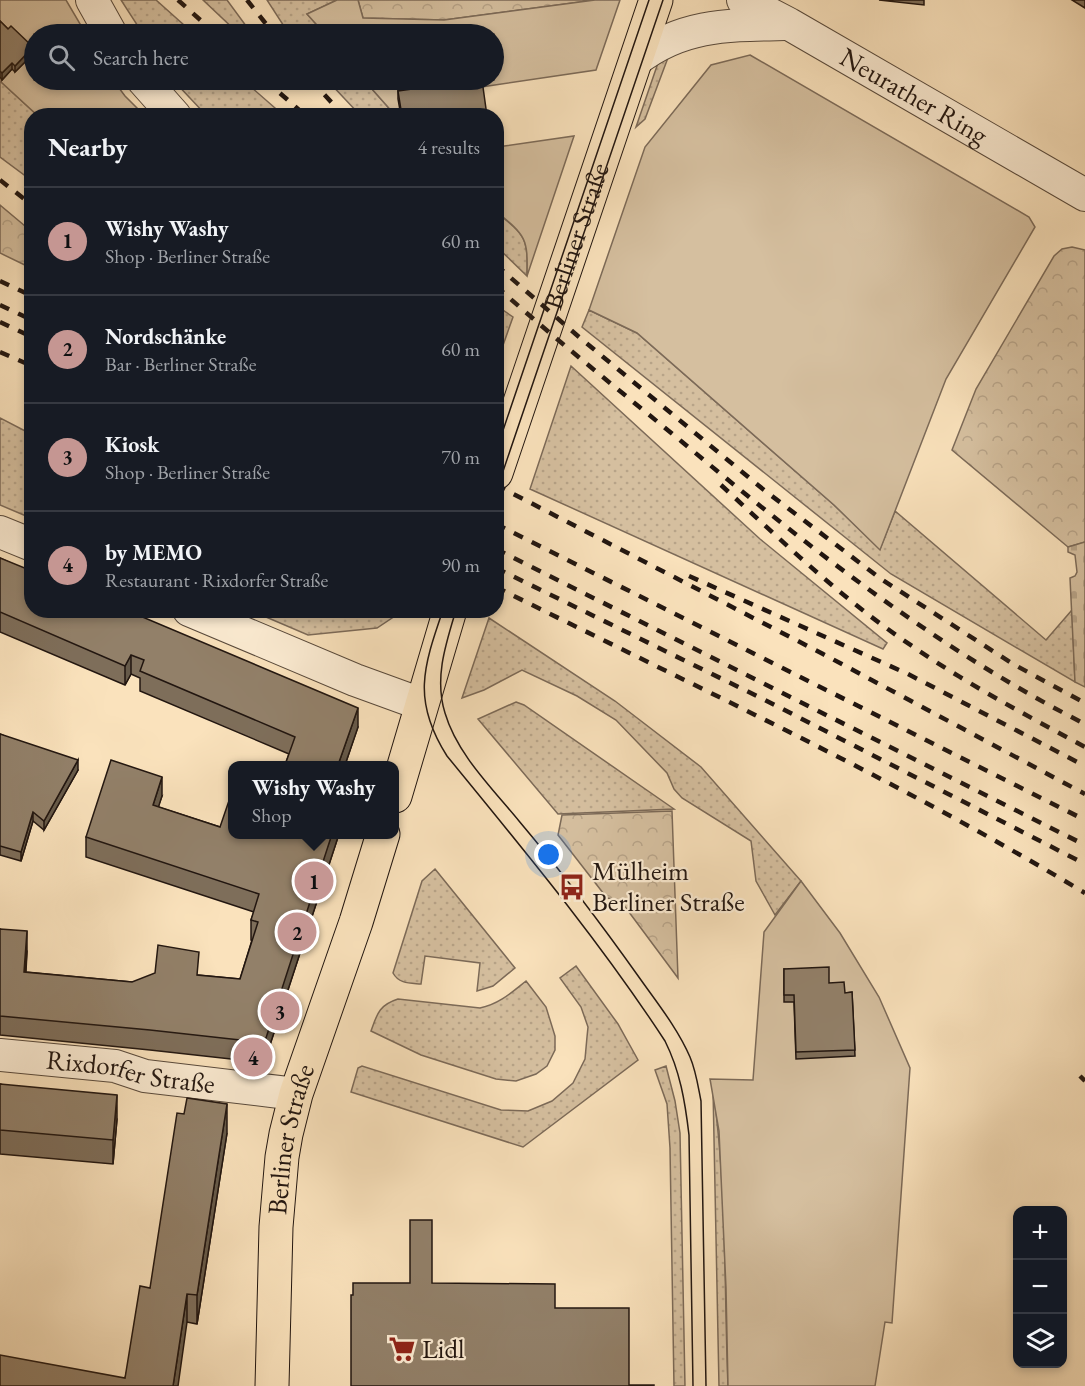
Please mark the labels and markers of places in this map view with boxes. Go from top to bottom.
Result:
place label: Mülheim Berliner Straße [592,853,745,919]
pin: 1 [294,858,334,904]
bus stop icon: Mülheim Berliner Straße [557,872,587,902]
pin: 2 [278,910,316,954]
pin: 3 [260,988,300,1034]
pin: 4 [234,1034,272,1080]
place label: Lidl [422,1331,465,1366]
supermarket icon: Lidl [387,1334,417,1364]

